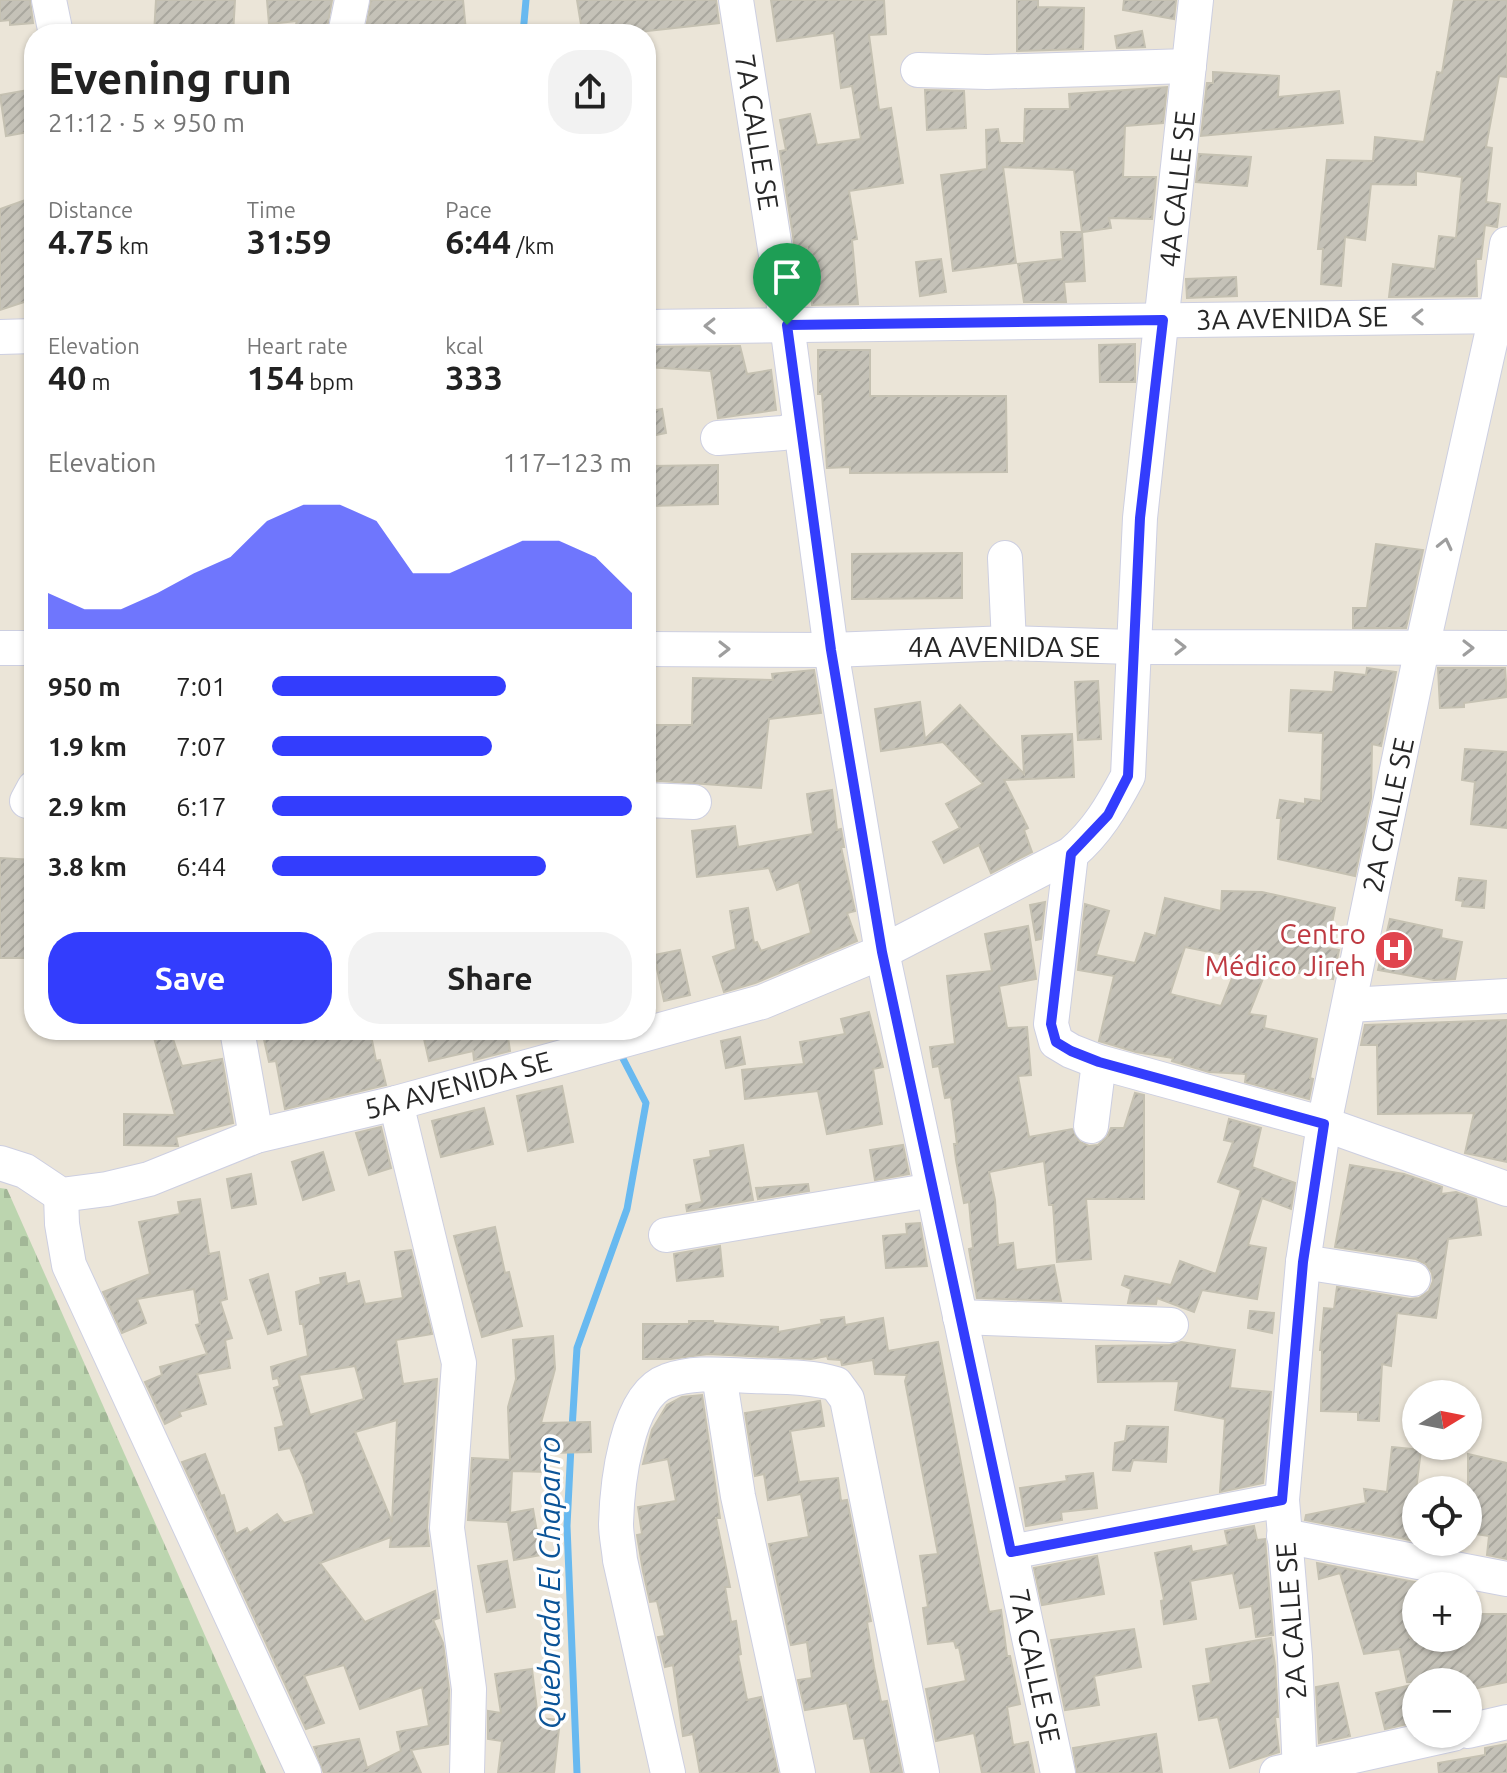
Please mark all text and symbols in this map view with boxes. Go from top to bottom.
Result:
button: share [548,50,632,134]
street label: 7A CALLE SE [730,52,785,212]
text: Evening run [48,53,292,102]
text: 21:12 · 5 × 950 m [48,108,245,137]
street label: 4A CALLE SE [1153,109,1200,269]
text: Distance [48,197,133,222]
text: Time [247,197,296,222]
text: Pace [445,197,492,222]
text: 4.75 [48,222,114,260]
text: 31:59 [247,222,332,260]
text: 6:44 [445,222,511,260]
text: km [114,233,149,258]
text: /km [511,233,555,258]
pin [753,243,821,325]
icon: arrive [765,255,809,299]
street label: 3A AVENIDA SE [1196,300,1388,335]
one-way arrow [1411,308,1424,326]
one-way arrow [703,318,716,335]
text: Elevation [48,333,140,358]
text: Heart rate [247,333,348,358]
text: kcal [445,333,483,358]
text: 40 [48,358,86,396]
text: 154 [247,358,304,396]
text: 333 [445,358,503,396]
text: m [86,369,110,394]
text: bpm [304,369,354,394]
text: Elevation [48,448,156,477]
text: 117–123 m [503,448,632,477]
one-way arrow [1436,538,1453,551]
street label: 4A AVENIDA SE [908,631,1100,662]
one-way arrow [1174,638,1187,656]
one-way arrow [1462,639,1475,657]
one-way arrow [718,640,731,658]
text: 950 m [48,672,121,701]
text: 7:01 [176,672,226,701]
text: 1.9 km [48,732,127,761]
text: 7:07 [176,732,226,761]
street label: 2A CALLE SE [1356,735,1419,895]
text: 2.9 km [48,792,127,821]
text: 6:17 [176,792,226,821]
text: 3.8 km [48,852,127,881]
text: 6:44 [176,852,226,881]
place label: Centro Médico Jireh [1205,918,1366,981]
hospital icon: Centro Médico Jireh [1373,929,1415,971]
button: Save [48,932,332,1024]
button: Share [348,932,632,1024]
street label: 5A AVENIDA SE [361,1045,555,1124]
north arrow [1402,1380,1482,1460]
map controls [1402,1380,1482,1748]
water label: Quebrada El Chaparro [532,1437,566,1729]
button: locate [1402,1476,1482,1556]
street label: 2A CALLE SE [1270,1541,1311,1701]
button: + [1402,1572,1482,1652]
street label: 7A CALLE SE [1004,1586,1067,1746]
button: − [1402,1668,1482,1748]

